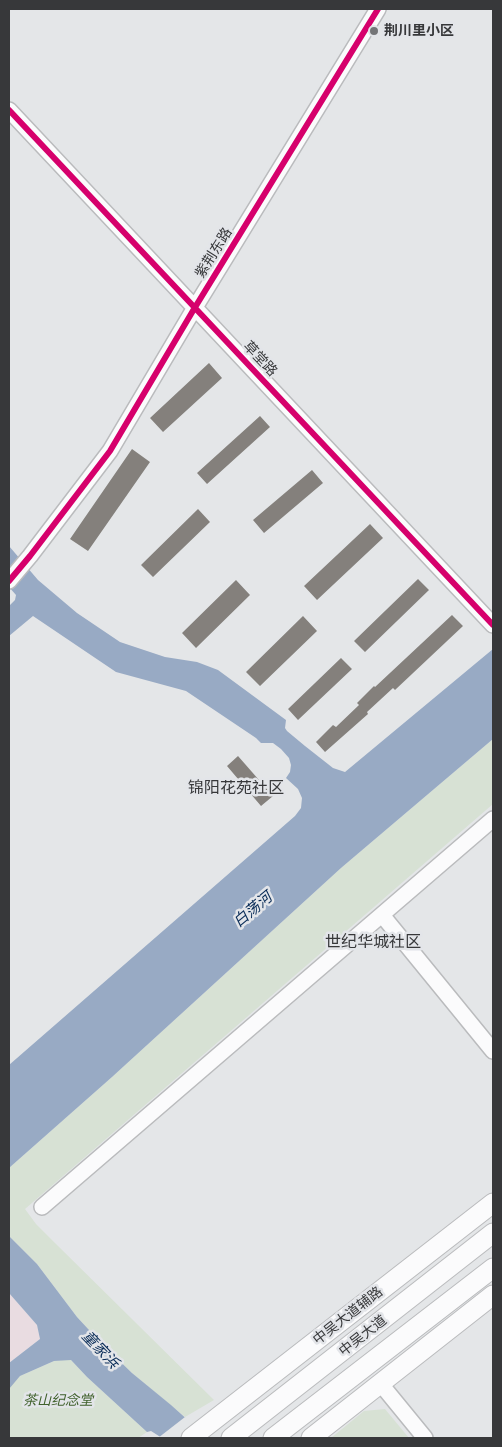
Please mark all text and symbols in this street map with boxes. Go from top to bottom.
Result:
place label: 荆川里小区 [384,23,454,39]
marker: 荆川里小区 [368,25,380,37]
street label: 紫荆东路 [192,225,236,281]
street label: 草堂路 [240,338,280,380]
district label: 锦阳花苑社区 [188,778,284,798]
water label: 白荡河 [230,889,276,931]
district label: 世纪华城社区 [325,932,421,952]
street label: 中吴大道辅路 [310,1284,386,1348]
street label: 中吴大道 [336,1312,390,1360]
water label: 童家浜 [78,1328,122,1372]
park label: 茶山纪念堂 [23,1393,93,1409]

